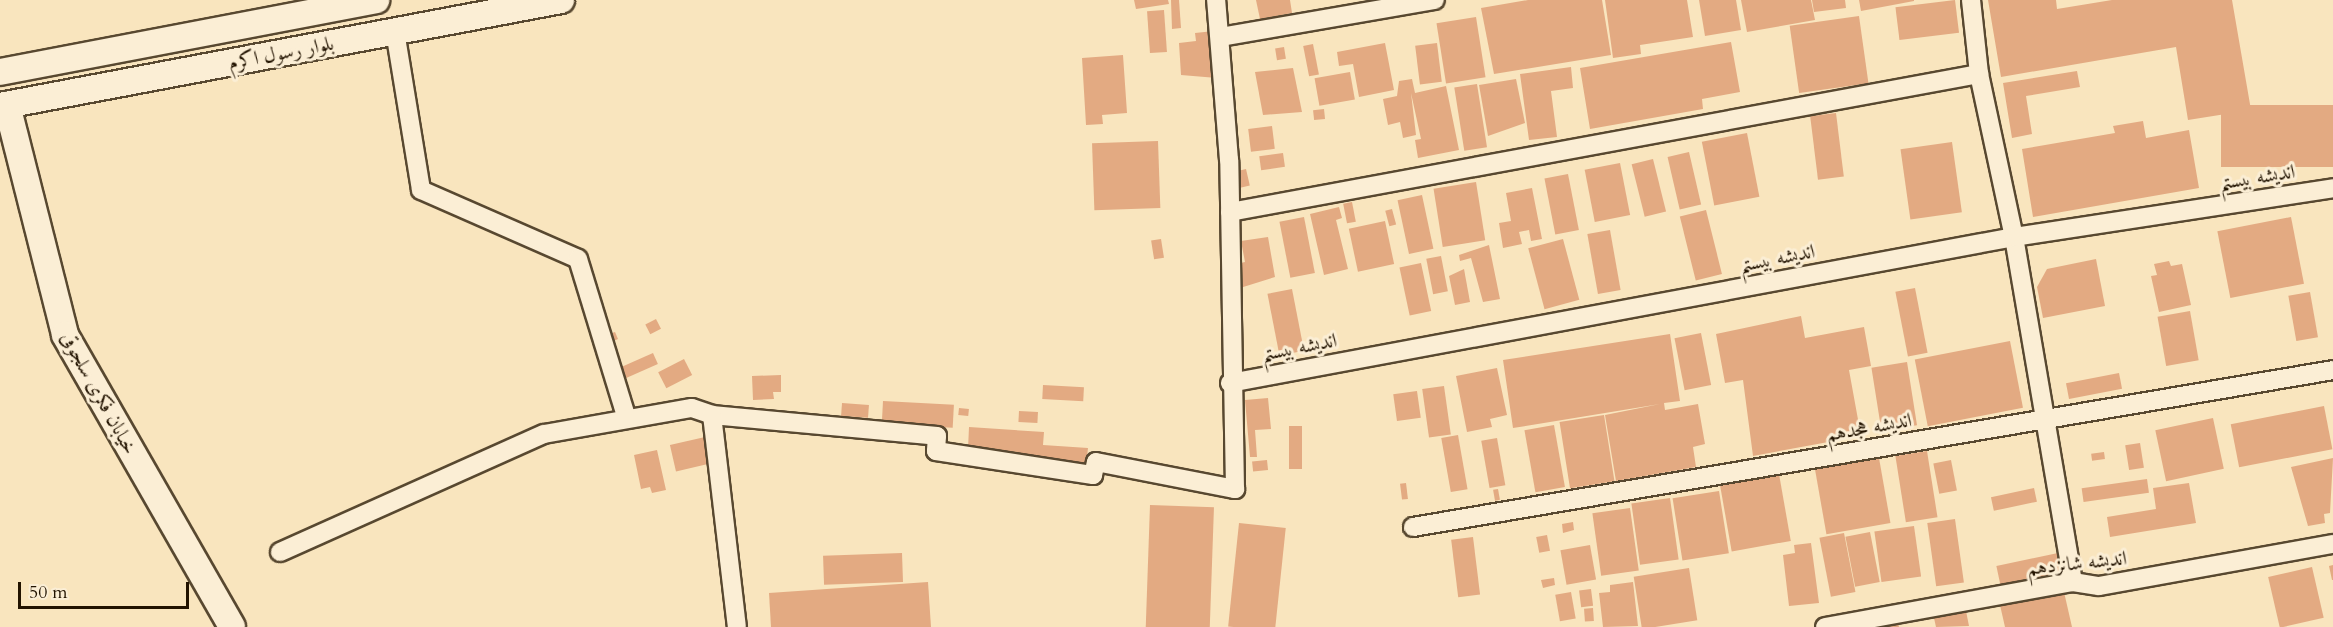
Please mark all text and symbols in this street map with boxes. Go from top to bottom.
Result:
street label: بلوار رسول اکرم [226,31,336,75]
street label: اندیشه بیستم [2217,159,2297,195]
street label: اندیشه بیستم [1737,239,1817,277]
street label: خیابان فکری سلجوقی [55,328,143,458]
street label: اندیشه بیستم [1259,328,1339,366]
street label: اندیشه هجدهم [1824,408,1914,446]
street label: اندیشه شانزدهم [2026,546,2128,580]
scale bar [21,570,192,608]
text: 50 m [29,580,68,605]

